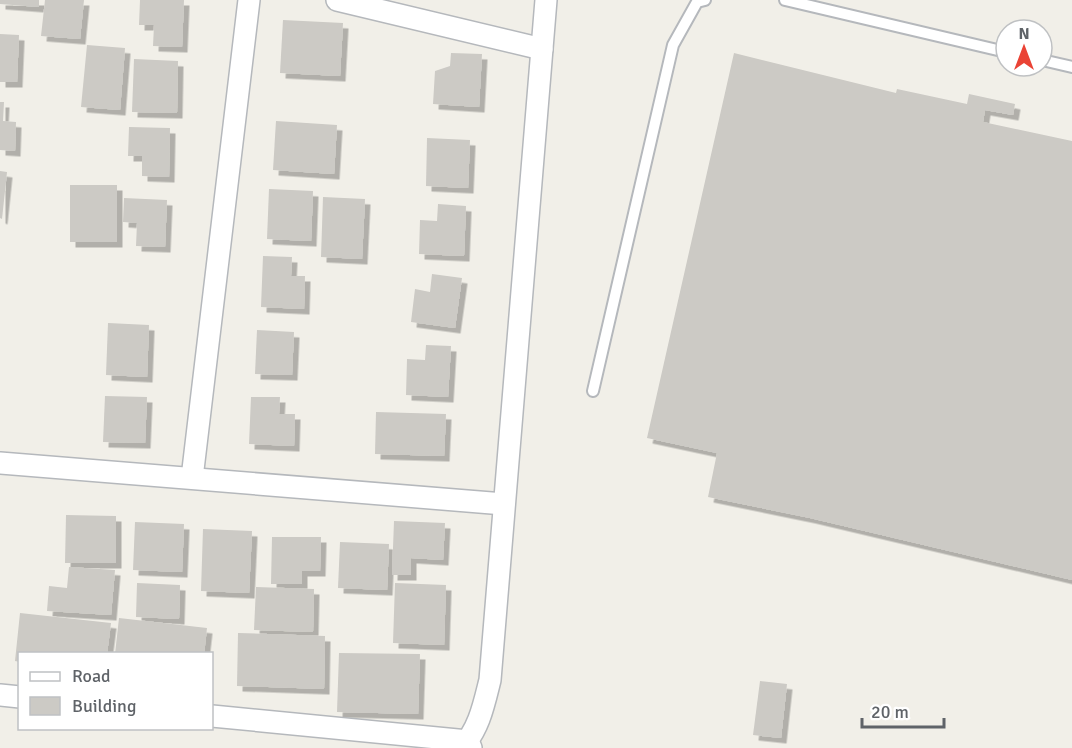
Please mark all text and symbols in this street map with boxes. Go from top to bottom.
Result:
north arrow [994,18,1054,78]
text: N [1018,24,1030,44]
legend [18,652,213,730]
text: Road [72,665,111,687]
scale bar [862,691,944,729]
text: Building [72,695,136,717]
text: 20 m [871,701,909,723]

